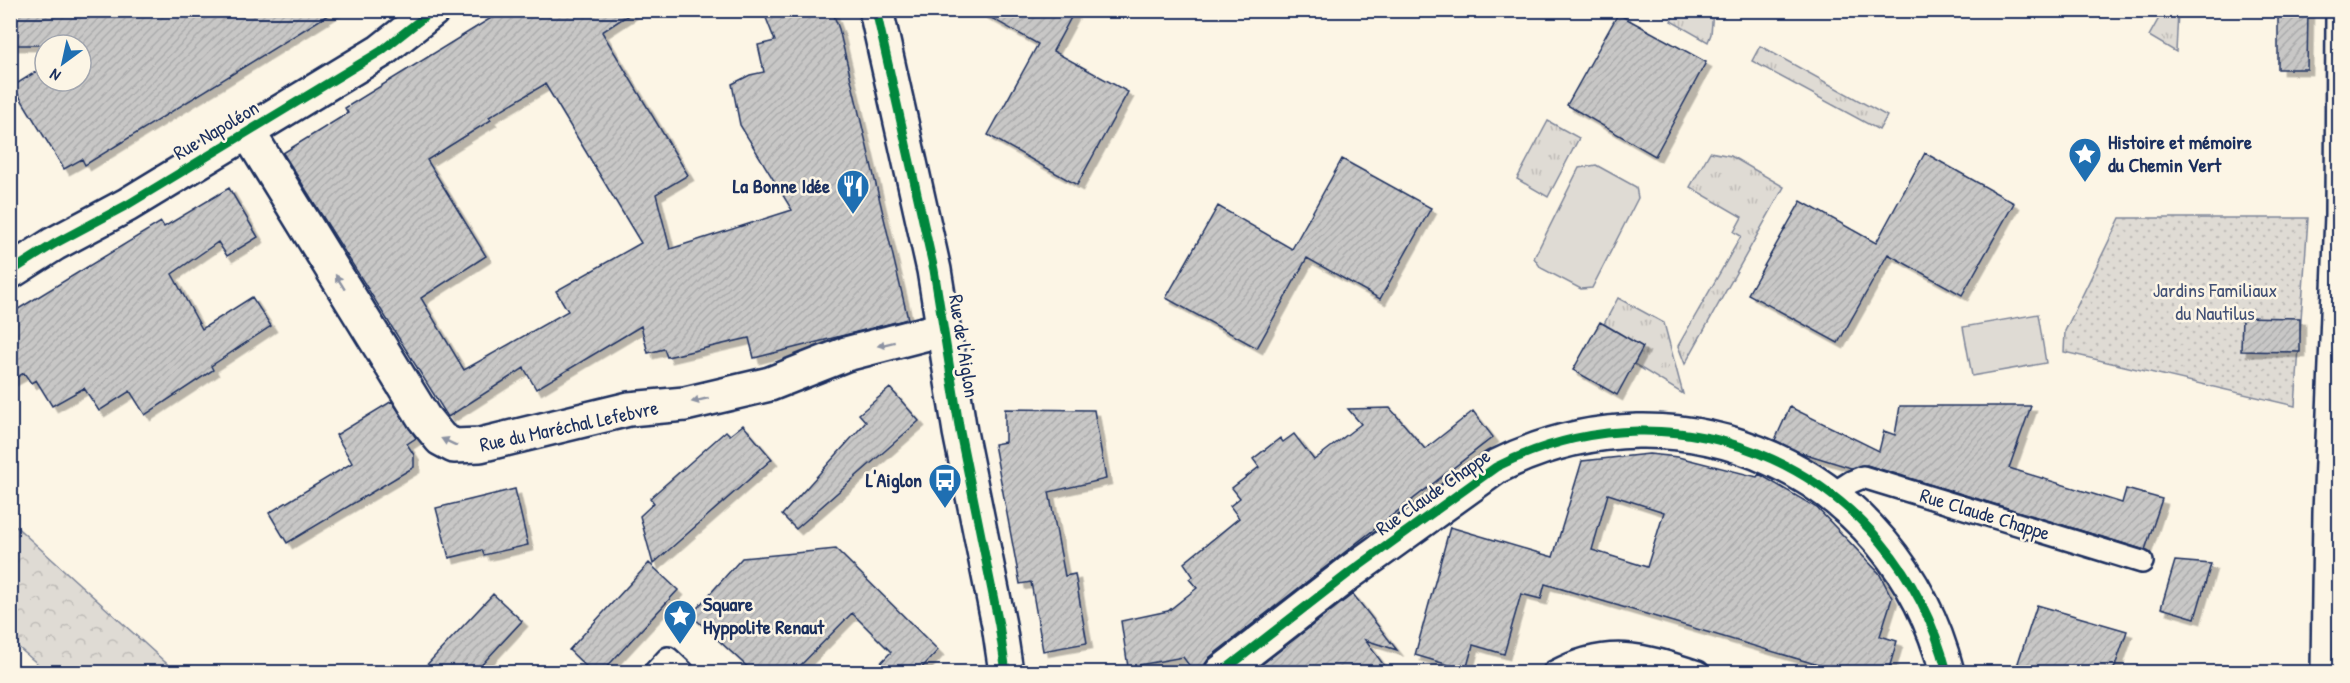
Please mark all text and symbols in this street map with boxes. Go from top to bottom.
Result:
north arrow [33,33,93,93]
text: N [45,64,64,87]
street label: Rue Napoléon [168,94,263,166]
place label: Histoire et mémoire du Chemin Vert [2108,128,2252,178]
place icon: Histoire et mémoire du Chemin Vert [2067,136,2103,183]
restaurant icon: La Bonne Idée [835,168,871,215]
place label: La Bonne Idée [733,172,830,199]
one-way arrow [335,274,346,290]
park label: Jardins Familiaux du Nautilus [2153,276,2277,326]
street label: Rue de l'Aiglon [943,292,986,399]
one-way arrow [877,339,896,349]
street label: Rue du Maréchal Lefebvre [477,393,661,458]
one-way arrow [691,396,710,406]
one-way arrow [439,437,457,447]
street label: Rue Claude Chappe [1370,442,1496,541]
bus stop icon: L'Aiglon [927,462,963,509]
place label: L'Aiglon [866,466,922,494]
street label: Rue Claude Chappe [1917,481,2053,546]
place label: Square Hyppolite Renaut [703,590,825,641]
place icon: Square Hyppolite Renaut [662,598,698,645]

